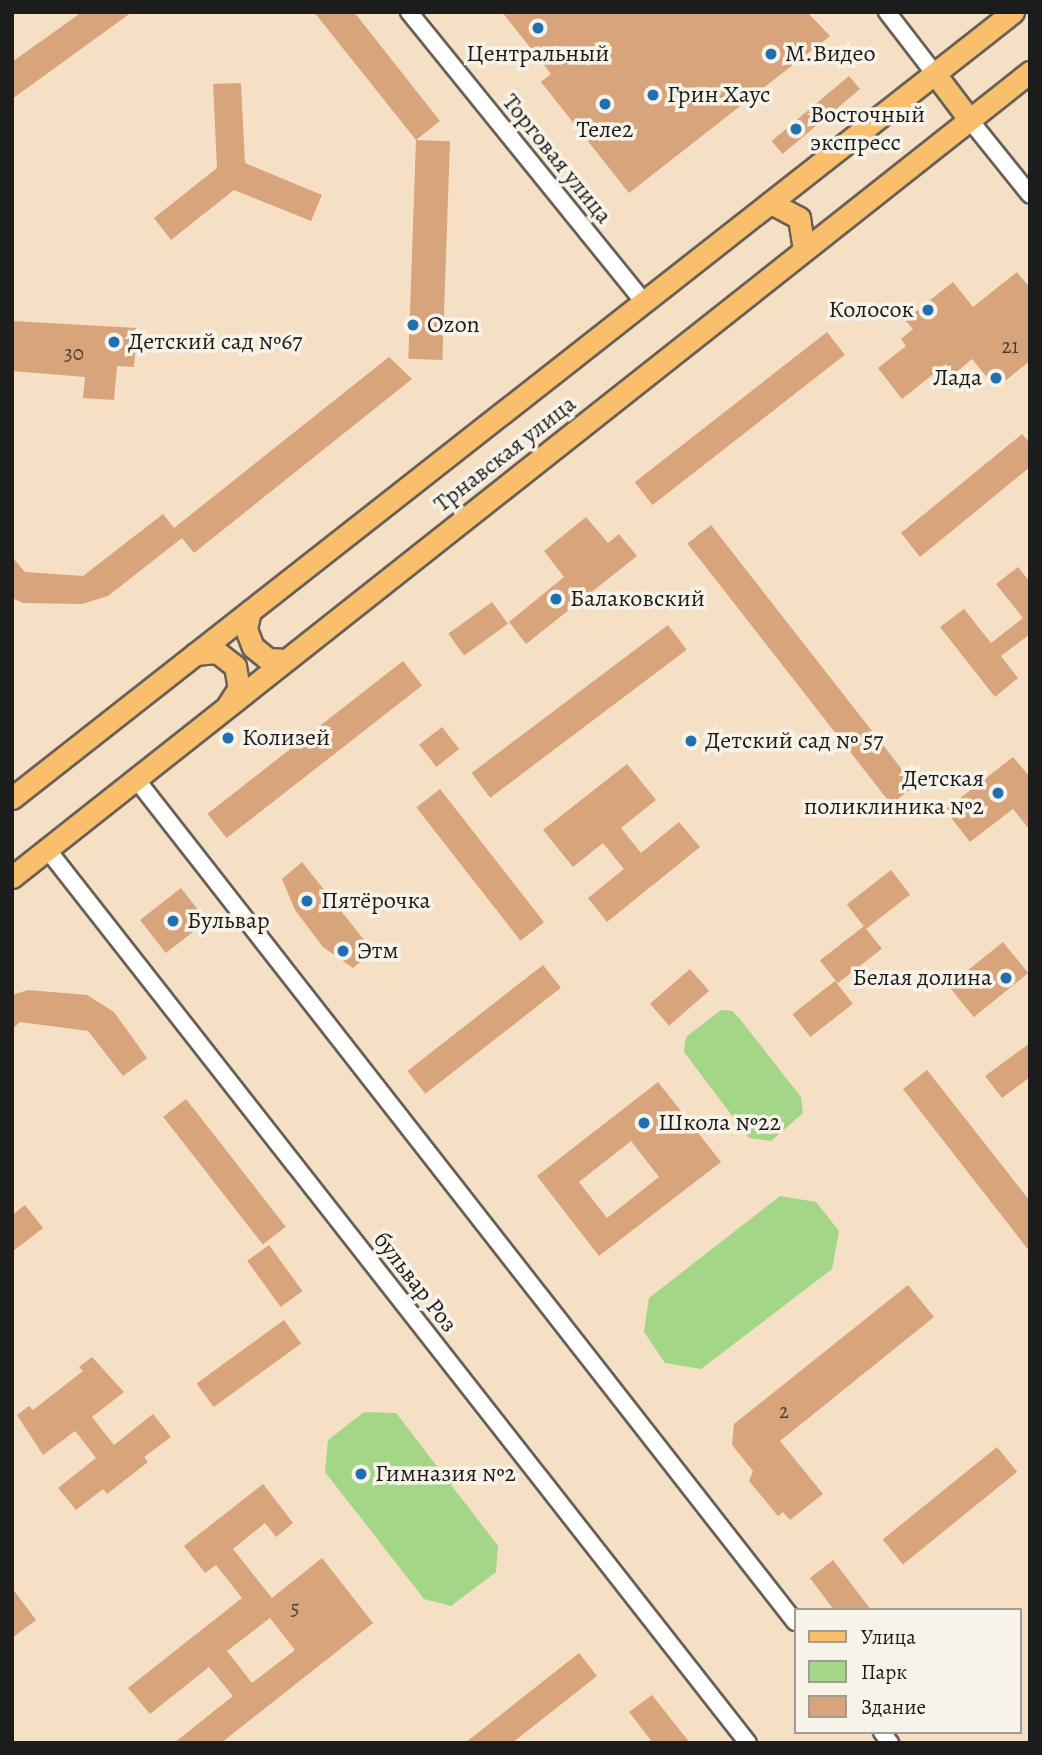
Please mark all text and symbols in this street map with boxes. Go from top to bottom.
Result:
marker: Центральный [530,20,546,36]
place label: Центральный [467,40,609,68]
place label: М.Видео [785,40,876,68]
marker: М.Видео [763,46,779,62]
place label: Грин Хаус [667,81,770,109]
marker: Грин Хаус [645,87,661,103]
street label: Торговая улица [496,88,618,230]
marker: Теле2 [597,96,613,112]
place label: Восточный экспресс [810,101,925,157]
place label: Теле2 [577,116,633,144]
marker: Восточный экспресс [788,121,804,137]
place label: Колосок [829,296,914,324]
marker: Колосок [920,302,936,318]
place label: Ozon [427,311,480,339]
marker: Ozon [405,317,421,333]
place label: Детский сад №67 [128,328,302,356]
house number: 21 [1001,333,1019,359]
marker: Детский сад №67 [106,334,122,350]
house number: 30 [64,340,84,366]
place label: Лада [933,364,982,392]
marker: Лада [988,370,1004,386]
street label: Трнавская улица [428,390,582,518]
place label: Балаковский [570,585,705,613]
marker: Балаковский [548,591,564,607]
place label: Колизей [242,724,330,752]
place label: Детский сад № 57 [705,727,883,755]
marker: Колизей [220,730,236,746]
marker: Детский сад № 57 [683,733,699,749]
place label: Детская поликлиника №2 [804,765,984,821]
marker: Детская поликлиника №2 [990,785,1006,801]
place label: Пятёрочка [321,887,431,915]
marker: Пятёрочка [299,893,315,909]
place label: Бульвар [187,907,270,935]
marker: Бульвар [165,913,181,929]
place label: Этм [357,937,399,965]
marker: Этм [335,943,351,959]
place label: Белая долина [852,964,992,992]
marker: Белая долина [998,970,1014,986]
place label: Школа №22 [658,1109,781,1137]
marker: Школа №22 [636,1115,652,1131]
street label: бульвар Роз [367,1226,463,1338]
house number: 2 [779,1398,789,1424]
place label: Гимназия №2 [375,1460,516,1488]
marker: Гимназия №2 [353,1466,369,1482]
house number: 5 [290,1595,300,1621]
legend [794,1608,1021,1734]
text: Улица [861,1623,916,1651]
text: Парк [861,1658,907,1686]
text: Здание [861,1693,926,1721]

